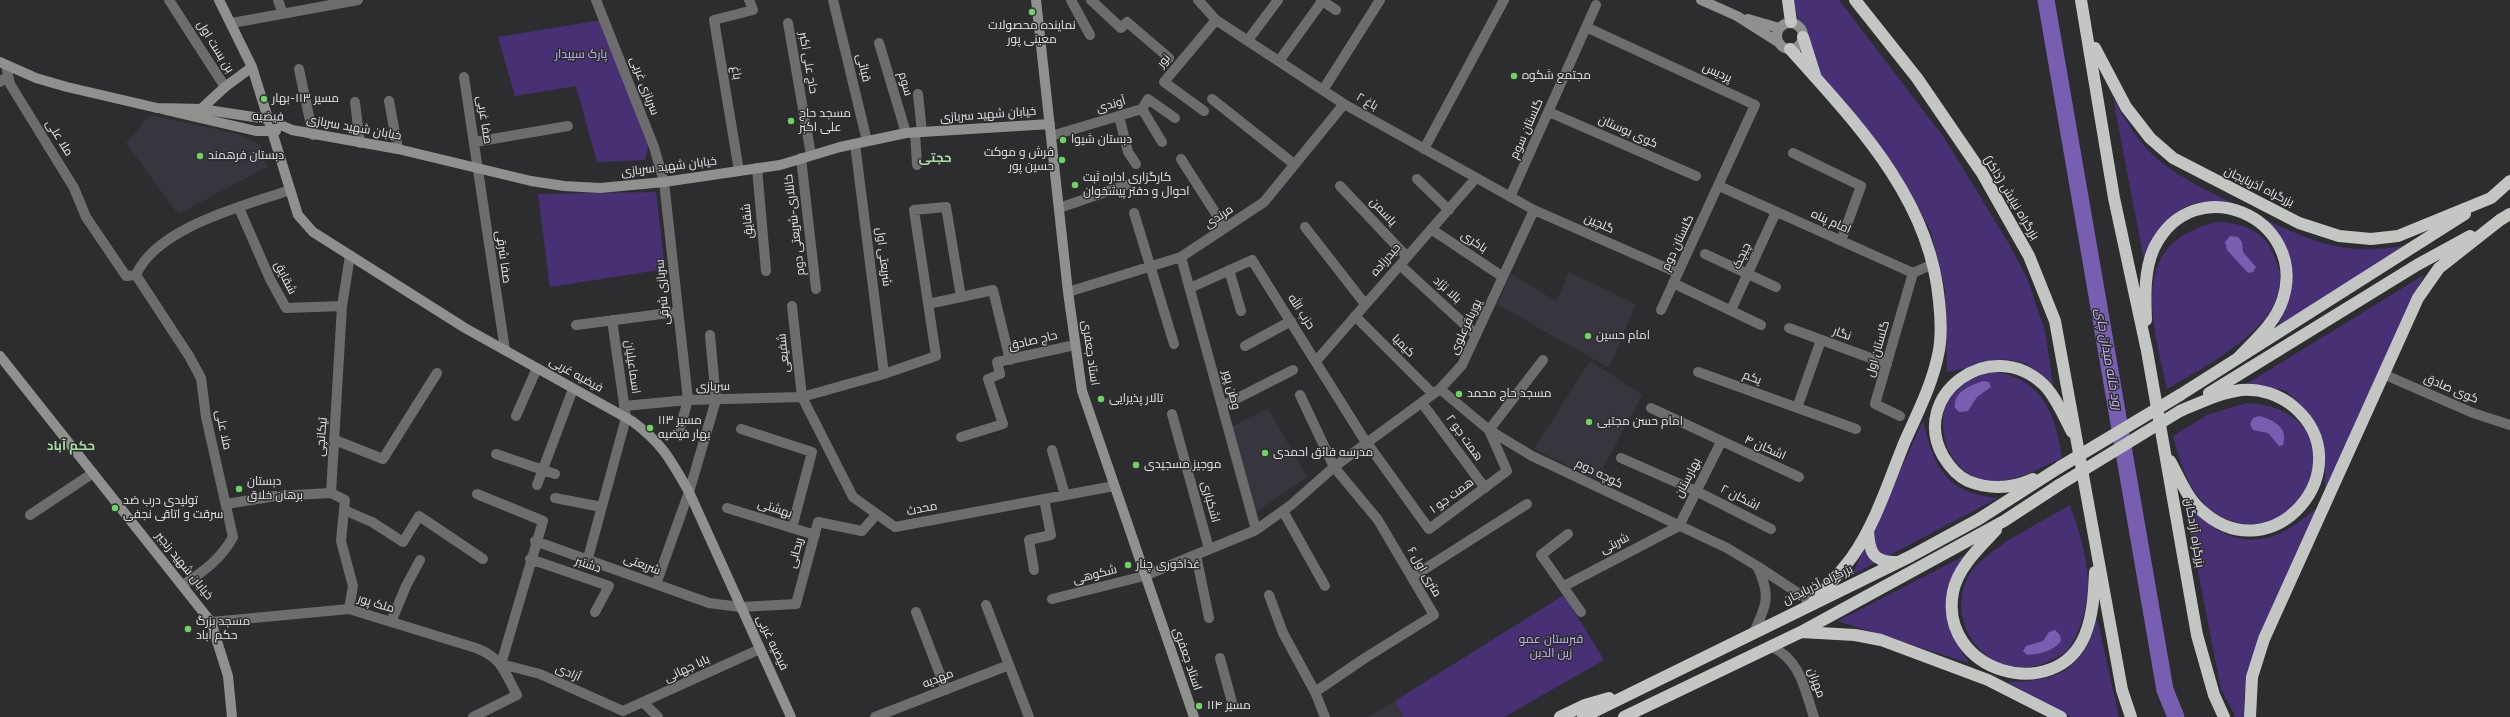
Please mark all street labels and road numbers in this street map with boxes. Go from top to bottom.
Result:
street label: بن بست اول [193,18,237,76]
street label: حاج علی اکبر [795,31,821,95]
street label: نور [1154,51,1174,71]
street label: قبائی [853,53,873,83]
street label: سربازی غربی [626,55,662,117]
street label: پردیس [1700,60,1734,86]
street label: باغ [728,65,744,81]
street label: سوم [895,70,915,98]
street label: باغ ۲ [1354,90,1380,114]
street label: آوندی [1095,94,1127,116]
street label: صفا غربی [473,95,495,145]
street label: گلستان سوم [1507,97,1547,161]
street label: خیابان شهید سربازی [939,104,1037,126]
street label: فیضیه [252,110,284,124]
street label: خیابان شهید سربازی [305,113,403,143]
street label: کوی بوستان [1596,113,1660,151]
street label: ملا علی [42,117,76,159]
street label: بزرگراه نیایش (ذاکر) [1980,153,2042,243]
street label: خیابان شهید سربازی [620,154,718,180]
street label: بزرگراه آذربایجان [2222,164,2296,210]
street label: خانلاری-شریعتی دوم [782,173,808,277]
street label: یاسمن [1366,195,1400,229]
street label: مرندی [1202,202,1236,232]
street label: شقایق [739,203,757,239]
street label: امام پناه [1809,207,1853,237]
street label: گلچین [1582,211,1616,237]
street label: گلستان دوم [1659,213,1697,273]
street label: شریعتی اول [872,227,894,287]
street label: باکری [1458,228,1490,256]
street label: صفا شرقی [492,230,514,284]
street label: حیدرزاده [1368,241,1404,279]
street label: چیچک [1730,241,1754,271]
street label: شقایق [271,259,299,297]
street label: سربازی شرقی [653,259,673,325]
street label: بالا نژاد [1430,273,1464,307]
street label: حزب الله [1284,292,1318,332]
street label: پورباقرعلوی [1447,297,1485,357]
street label: گلستان اول [1863,319,1893,379]
street label: استاد جعفری [1078,320,1102,386]
street label: نگار [1831,324,1853,344]
street label: حاج صادق [1007,328,1059,354]
street label: کیمیا [1389,332,1417,360]
street label: شفیعی [775,333,793,373]
street label: اسماعیلیان [621,339,643,395]
street label: فیضیه غربی [547,354,605,396]
street label: یکم [1741,368,1763,388]
street label: وطن پور [1219,369,1243,411]
street label: کوی صادق [2422,371,2480,407]
street label: سربازی [696,380,730,394]
street label: ملا علی [212,409,234,451]
street label: همت جو ۲ [1442,412,1486,464]
street label: تیکانچی [313,417,331,457]
street label: اشکان ۴ [1742,433,1788,463]
street label: کوچه دوم [1573,456,1625,492]
street label: بهارستان [1672,456,1704,500]
street label: همت جو ۱ [1427,475,1477,517]
street label: اشکباری [1198,480,1222,524]
street label: اشکان ۲ [1718,482,1762,514]
street label: بهشتی [756,497,794,521]
street label: بزرگراه آزادگان [2181,497,2207,569]
street label: محدث [905,499,939,519]
street label: خیابان شهید رنجبر [152,529,216,603]
street label: شربتی [1598,531,1632,557]
street label: ریحانی [785,536,807,570]
street label: ۶ متری اول [1404,544,1444,600]
street label: شریعتی [622,551,662,579]
street label: دشتبر [573,554,603,576]
street label: بزرگراه آذربایجان [1781,562,1855,608]
street label: شکوهی [1071,563,1119,587]
street label: ملک پور [356,592,396,616]
street label: فیضیه غربی [753,613,791,673]
street label: استاد جعفری [1170,626,1204,692]
street label: بابا جهانی [662,652,712,686]
street label: آزادی [553,661,583,685]
street label: مهران [1804,666,1828,700]
street label: مهدیه [920,667,956,691]

